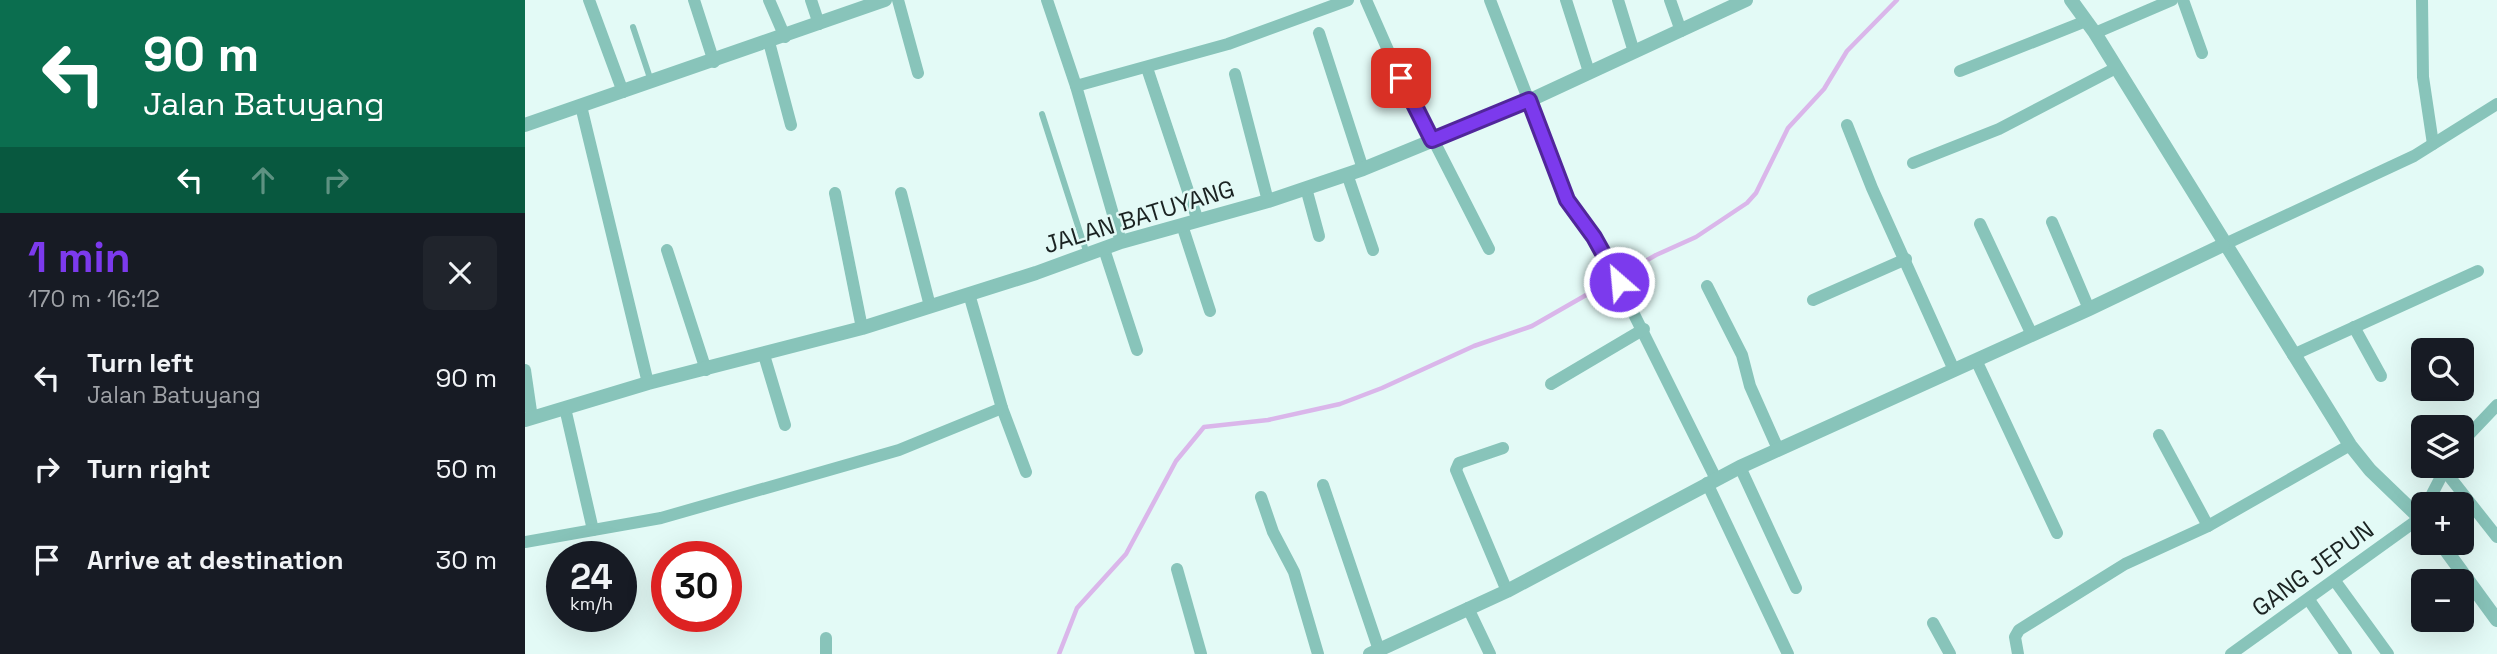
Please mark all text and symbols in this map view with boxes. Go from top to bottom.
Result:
text: 90 m [143,23,259,85]
icon: left [28,28,119,119]
pin [1371,48,1431,108]
icon: arrive [1382,59,1420,97]
text: Jalan Batuyang [143,84,385,124]
icon: left [171,161,209,199]
icon: ahead [244,161,282,199]
icon: right [317,161,355,199]
street label: JALAN BATUYANG [1040,173,1238,260]
text: 1 min [28,231,131,284]
button: close [423,236,497,310]
position arrow [1582,245,1656,319]
text: 170 m · 16:12 [28,284,160,314]
map controls [2411,338,2474,632]
button: search [2411,338,2474,401]
text: Turn left [87,346,194,380]
icon: left [28,359,66,397]
text: 90 m [435,361,497,395]
text: Jalan Batuyang [87,380,261,410]
button: layers [2411,415,2474,478]
icon: right [28,450,66,488]
text: Turn right [87,452,211,486]
text: 50 m [436,452,497,486]
button: + [2411,492,2474,555]
street label: GANG JEPUN [2246,514,2380,623]
icon: arrive [28,541,66,579]
speed limit sign: 30 [651,541,742,632]
text: Arrive at destination [87,543,344,577]
text: 30 m [436,543,497,577]
text: 24 [570,555,613,599]
button: − [2411,569,2474,632]
text: km/h [570,592,613,615]

